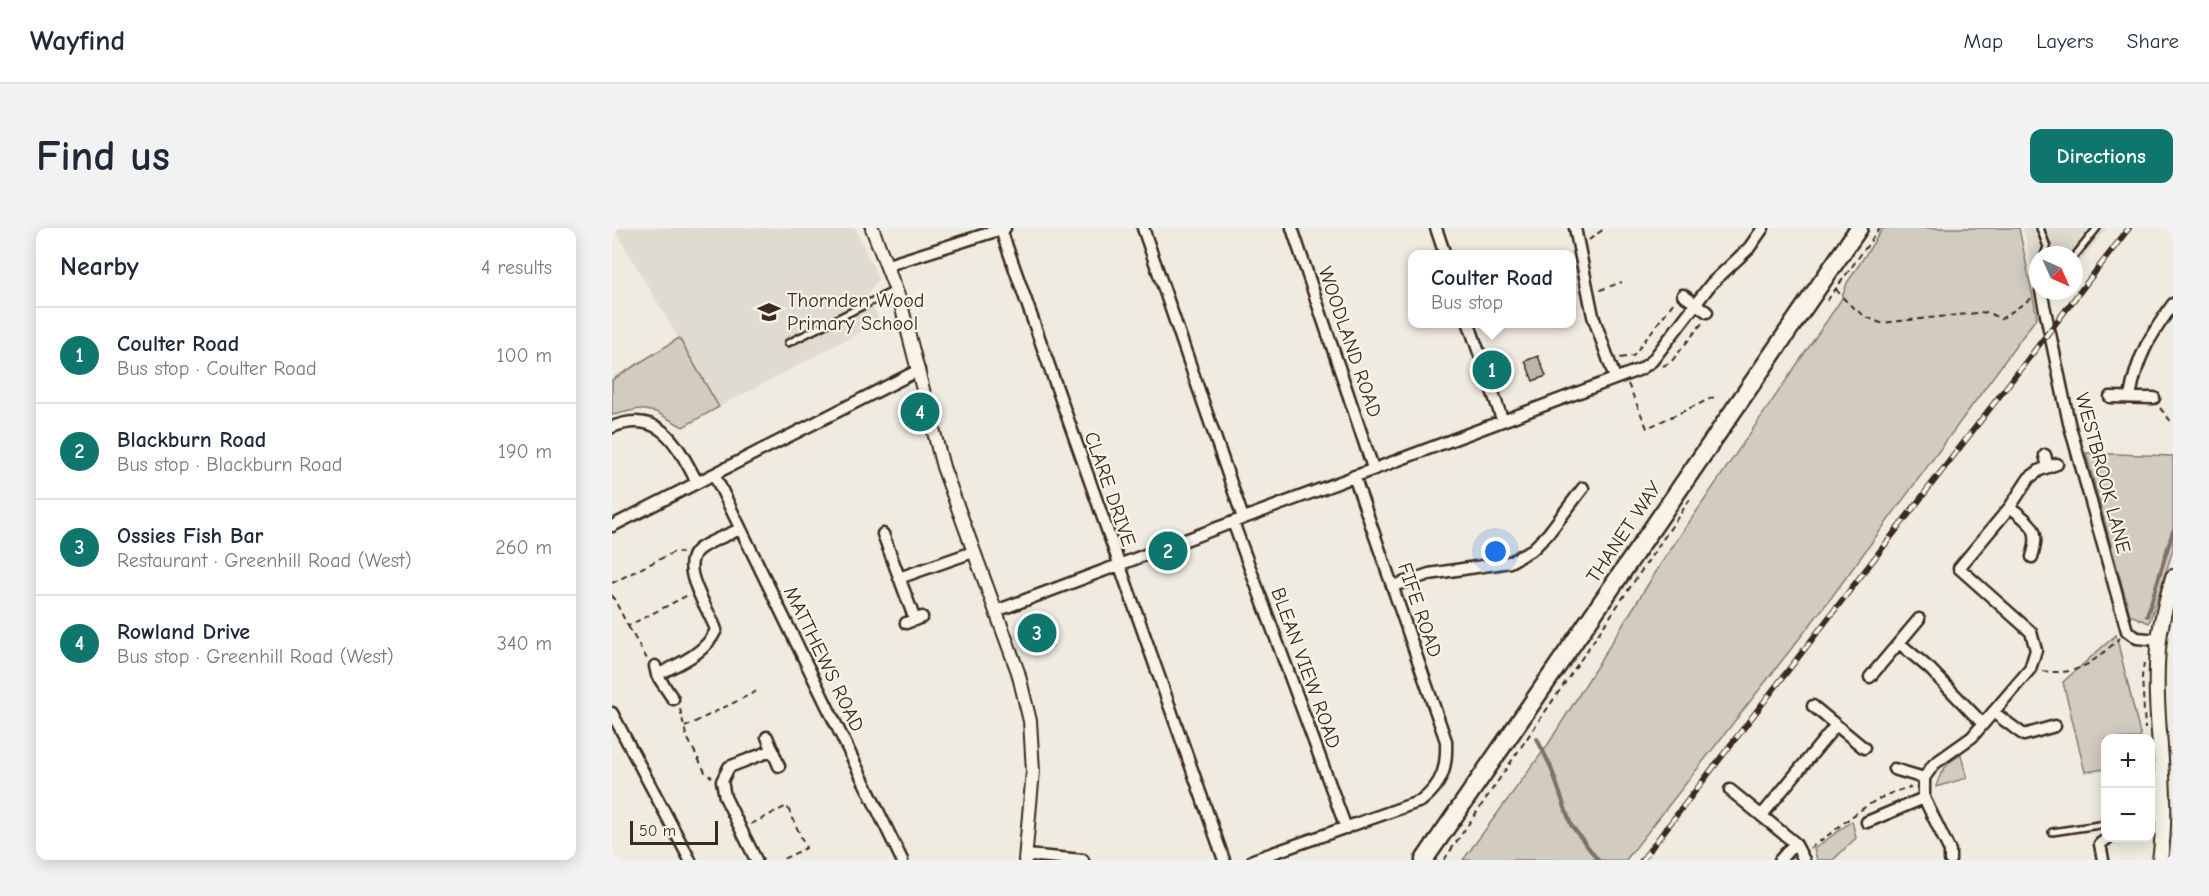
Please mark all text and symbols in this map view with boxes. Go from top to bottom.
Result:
text: Wayfind [30,25,125,57]
text: Map [1964,29,2003,53]
text: Layers [2036,29,2094,53]
text: Share [2127,29,2179,53]
button: Directions [2030,129,2173,183]
text: Find us [36,132,170,181]
north arrow [2029,246,2083,300]
popup [1408,250,1576,328]
text: Nearby [60,252,139,282]
text: 4 results [481,256,552,279]
street label: WOODLAND ROAD [1313,264,1387,420]
text: Coulter Road [1431,265,1553,291]
place label: Thornden Wood Primary School [787,289,924,335]
text: Bus stop [1431,291,1503,314]
school or university icon: Thornden Wood Primary School [756,299,782,325]
text: Coulter Road [117,331,239,357]
text: 1 [76,344,83,367]
text: 100 m [497,344,552,367]
pin: 1 [1472,348,1512,392]
text: Bus stop · Coulter Road [117,357,317,380]
pin: 4 [900,390,940,435]
street label: WESTBROOK LANE [2070,390,2136,556]
text: Blackburn Road [117,427,266,453]
street label: CLARE DRIVE [1080,429,1140,549]
text: 2 [75,440,84,463]
text: 190 m [498,440,552,463]
text: Bus stop · Blackburn Road [117,453,342,476]
street label: THANET WAY [1582,477,1666,587]
text: Ossies Fish Bar [117,523,263,549]
pin: 2 [1148,528,1188,574]
text: 3 [75,536,84,559]
text: 260 m [495,536,552,559]
your location [1481,537,1510,566]
text: Restaurant · Greenhill Road (West) [117,549,412,572]
street label: FIFE ROAD [1393,560,1447,660]
street label: MATTHEWS ROAD [779,583,869,735]
street label: BLEAN VIEW ROAD [1266,584,1346,752]
pin: 3 [1018,610,1056,656]
text: Rowland Drive [117,619,250,645]
text: 4 [75,632,84,655]
text: 340 m [497,632,552,655]
text: Bus stop · Greenhill Road (West) [117,645,394,668]
map controls [2101,734,2155,842]
button: + [2101,734,2155,788]
button: − [2101,788,2155,842]
scale bar [630,818,718,846]
text: 50 m [639,822,676,840]

